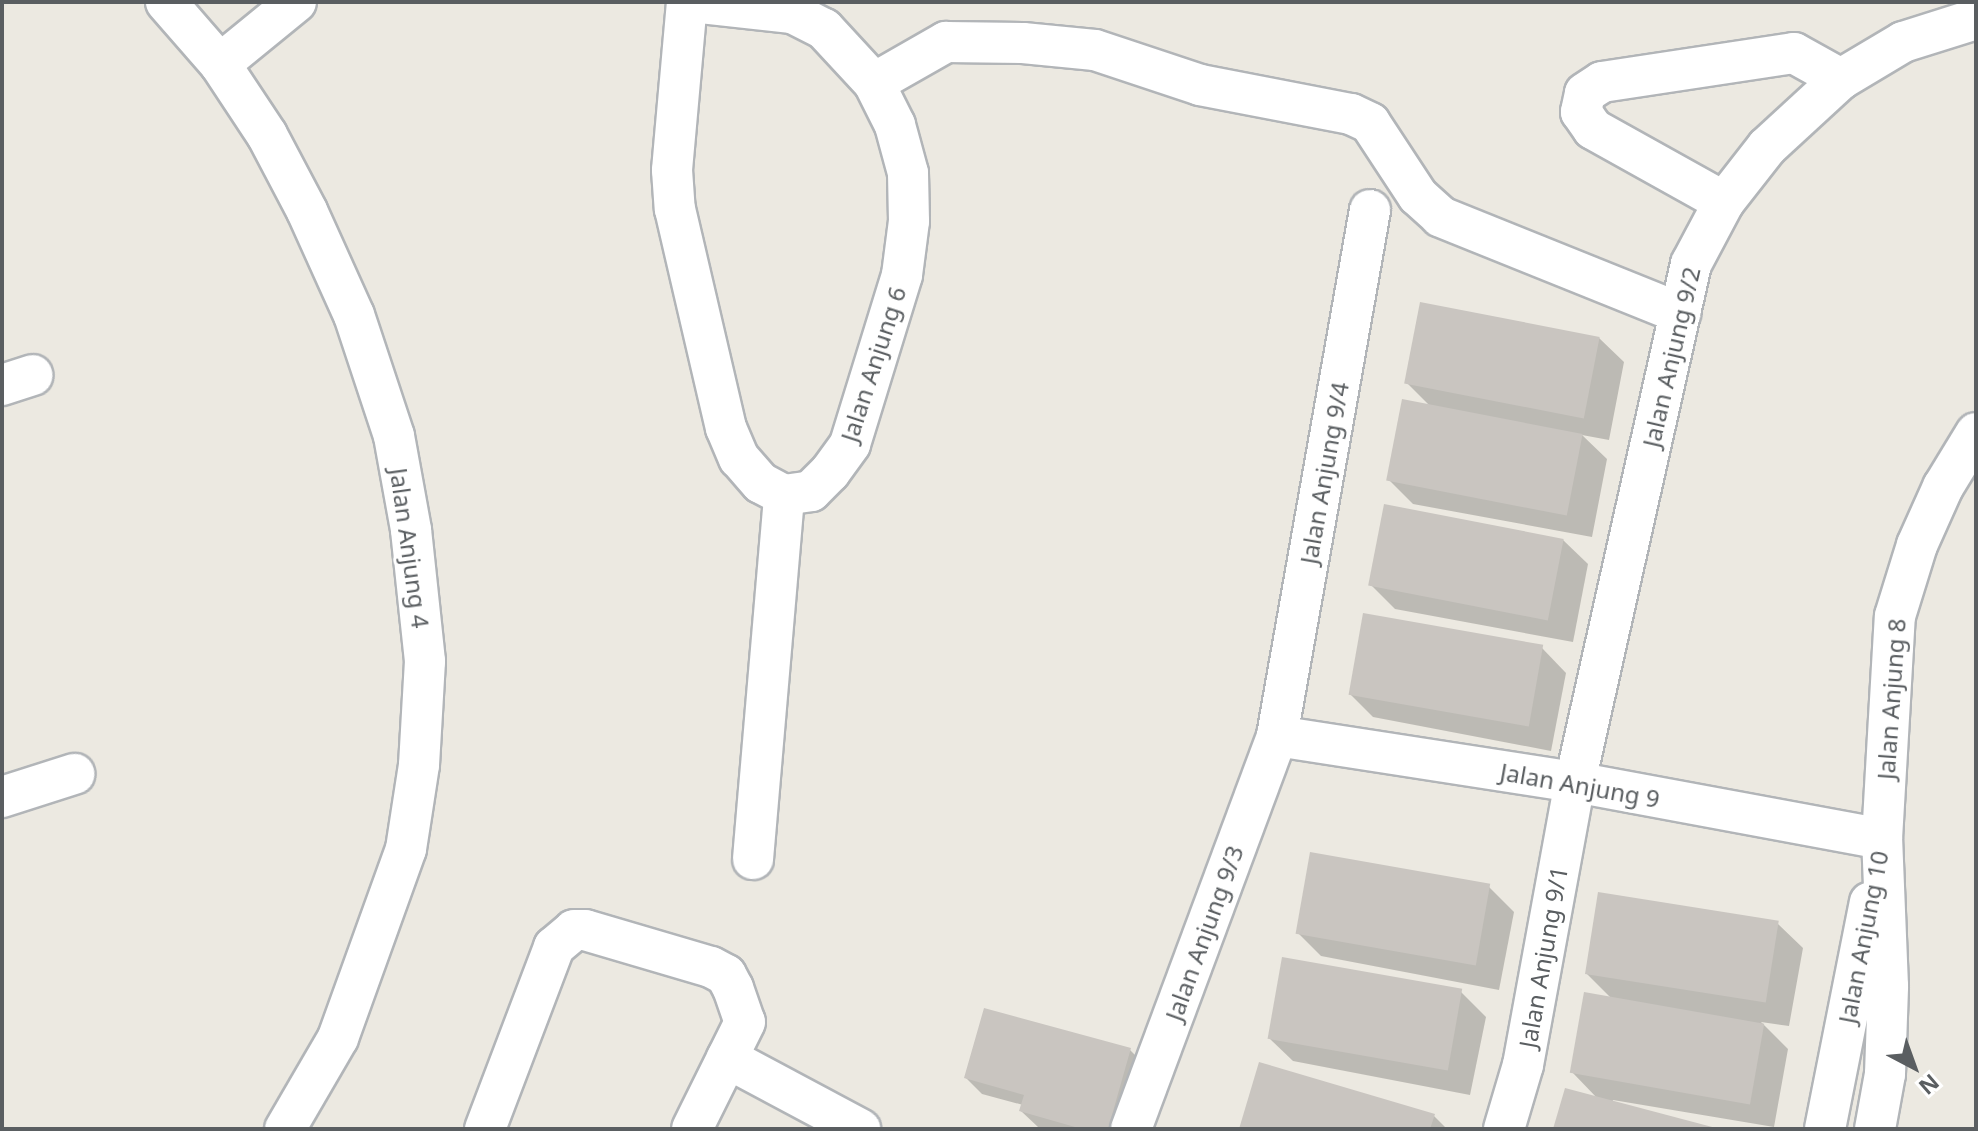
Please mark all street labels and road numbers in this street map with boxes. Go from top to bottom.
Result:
street label: Jalan Anjung 9/2 [1636,264,1706,450]
street label: Jalan Anjung 6 [834,283,912,445]
street label: Jalan Anjung 9/4 [1294,380,1354,566]
street label: Jalan Anjung 4 [385,466,435,630]
street label: Jalan Anjung 8 [1871,617,1911,781]
street label: Jalan Anjung 9 [1498,757,1662,813]
street label: Jalan Anjung 9/3 [1159,842,1249,1024]
street label: Jalan Anjung 10 [1832,848,1894,1026]
street label: Jalan Anjung 9/1 [1513,864,1573,1050]

